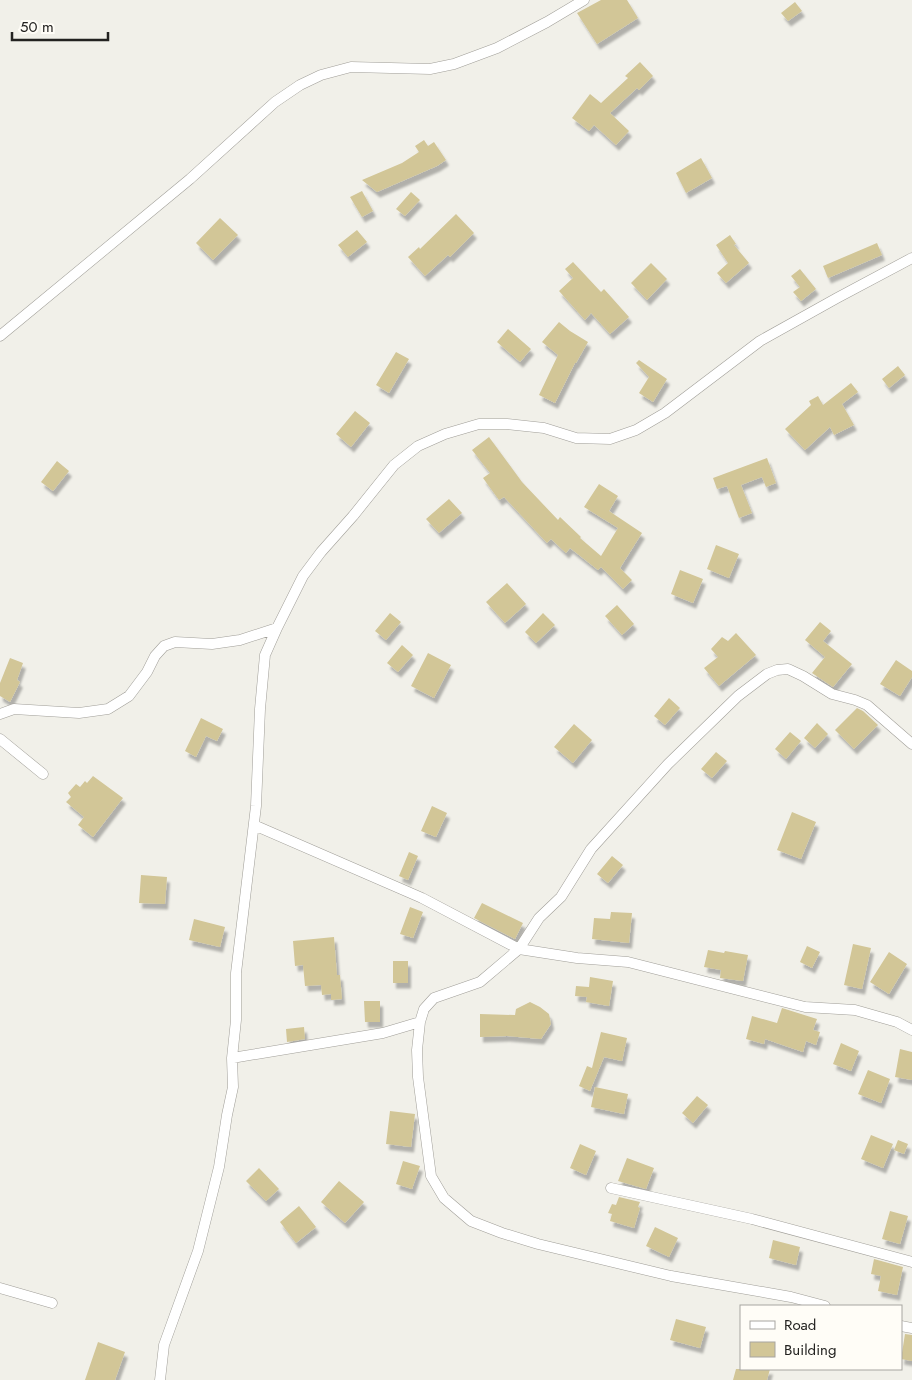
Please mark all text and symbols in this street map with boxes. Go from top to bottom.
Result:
scale bar [12,10,109,42]
text: 50 m [20,16,54,38]
legend [740,1305,902,1370]
text: Road [784,1314,816,1336]
text: Building [784,1339,836,1361]

